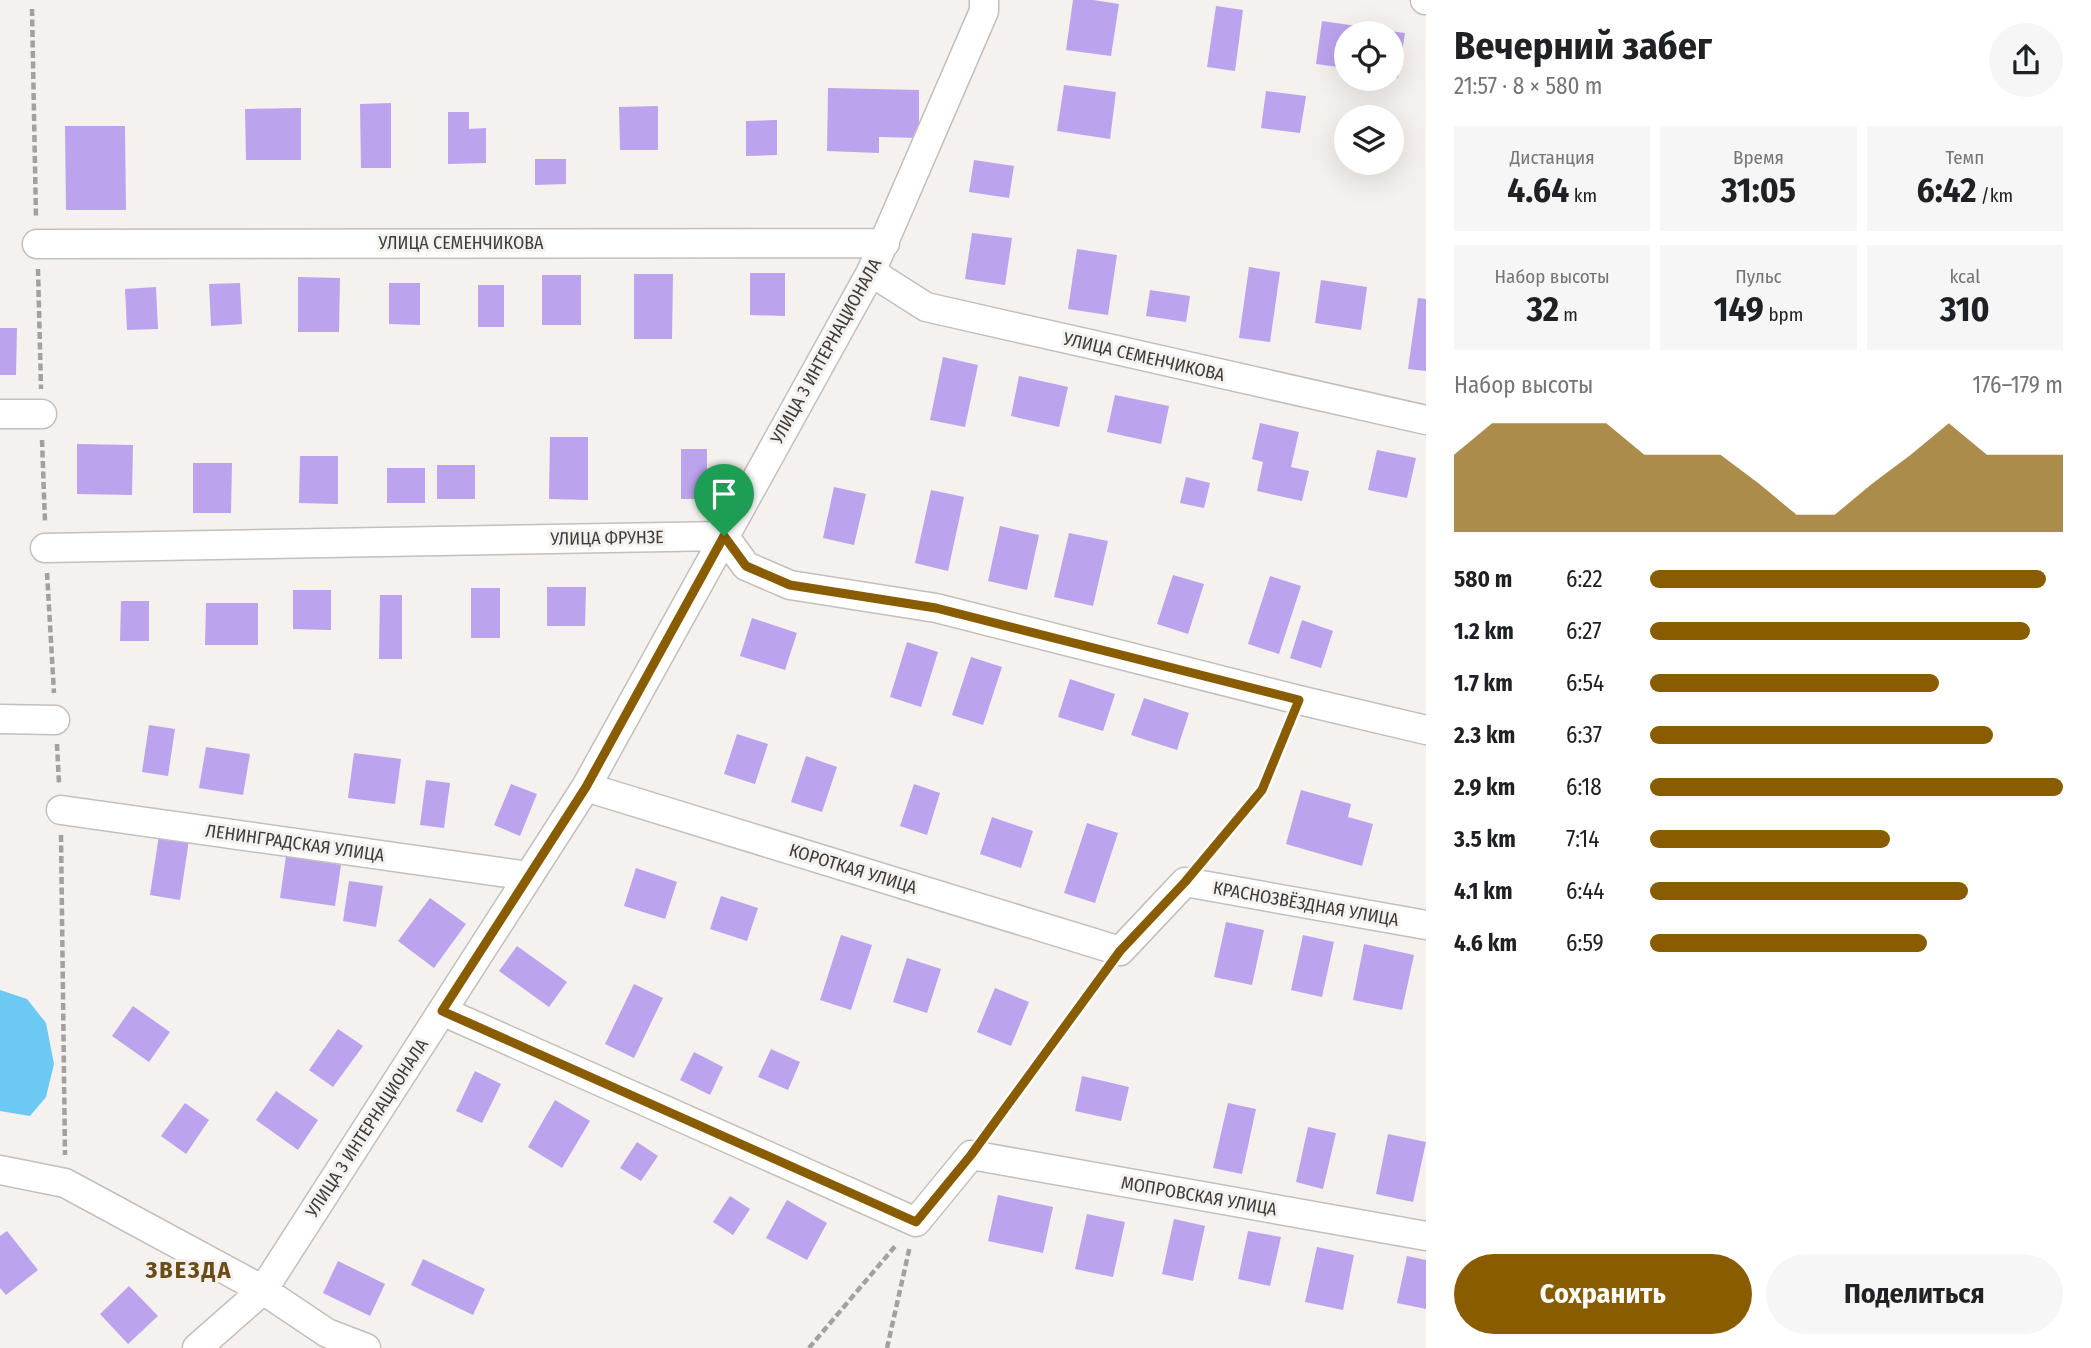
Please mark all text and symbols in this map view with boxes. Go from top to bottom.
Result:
map controls [1334,21,1404,175]
button: locate [1334,21,1404,91]
text: Вечерний забег [1454,23,1712,69]
button: share [1989,23,2063,97]
text: 21:57 · 8 × 580 m [1454,72,1603,100]
button: layers [1334,105,1404,175]
text: Дистанция [1510,146,1595,169]
text: Время [1733,146,1784,169]
text: Темп [1945,146,1984,169]
text: 4.64 [1507,169,1569,211]
text: 31:05 [1721,169,1796,211]
text: 6:42 [1916,169,1976,211]
text: km [1569,184,1597,207]
text: /km [1976,184,2013,207]
street label: УЛИЦА СЕМЕНЧИКОВА [378,232,544,254]
street label: УЛИЦА 3 ИНТЕРНАЦИОНАЛА [765,254,886,448]
text: Набор высоты [1495,265,1610,288]
text: Пульс [1735,265,1782,288]
text: kcal [1949,265,1980,288]
text: 32 [1526,288,1559,330]
text: 149 [1714,288,1764,330]
text: 310 [1940,288,1990,330]
text: m [1559,303,1578,326]
text: bpm [1764,303,1803,326]
street label: УЛИЦА СЕМЕНЧИКОВА [1060,328,1227,386]
text: Набор высоты [1454,371,1593,399]
text: 176–179 m [1972,371,2063,399]
pin [694,464,754,536]
icon: arrive [705,475,743,513]
street label: УЛИЦА ФРУНЗЕ [549,526,664,550]
text: 580 m [1454,565,1512,593]
text: 6:22 [1566,565,1603,593]
text: 1.2 km [1454,617,1514,645]
text: 6:27 [1566,617,1602,645]
text: 1.7 km [1454,669,1513,697]
text: 6:54 [1566,669,1604,697]
text: 2.3 km [1454,721,1515,749]
text: 6:37 [1566,721,1602,749]
text: 2.9 km [1454,773,1515,801]
text: 6:18 [1566,773,1602,801]
street label: ЛЕНИНГРАДСКАЯ УЛИЦА [204,820,386,867]
text: 3.5 km [1454,825,1516,853]
text: 7:14 [1566,825,1599,853]
street label: КОРОТКАЯ УЛИЦА [786,839,920,899]
street label: КРАСНОЗВЁЗДНАЯ УЛИЦА [1212,877,1401,931]
text: 4.1 km [1454,877,1513,905]
text: 6:44 [1566,877,1604,905]
text: 4.6 km [1454,929,1517,957]
text: 6:59 [1566,929,1604,957]
street label: УЛИЦА 3 ИНТЕРНАЦИОНАЛА [300,1034,433,1222]
street label: МОПРОВСКАЯ УЛИЦА [1119,1171,1279,1221]
button: Сохранить [1454,1254,1752,1334]
button: Поделиться [1766,1254,2063,1334]
district label: ЗВЕЗДА [145,1256,232,1284]

